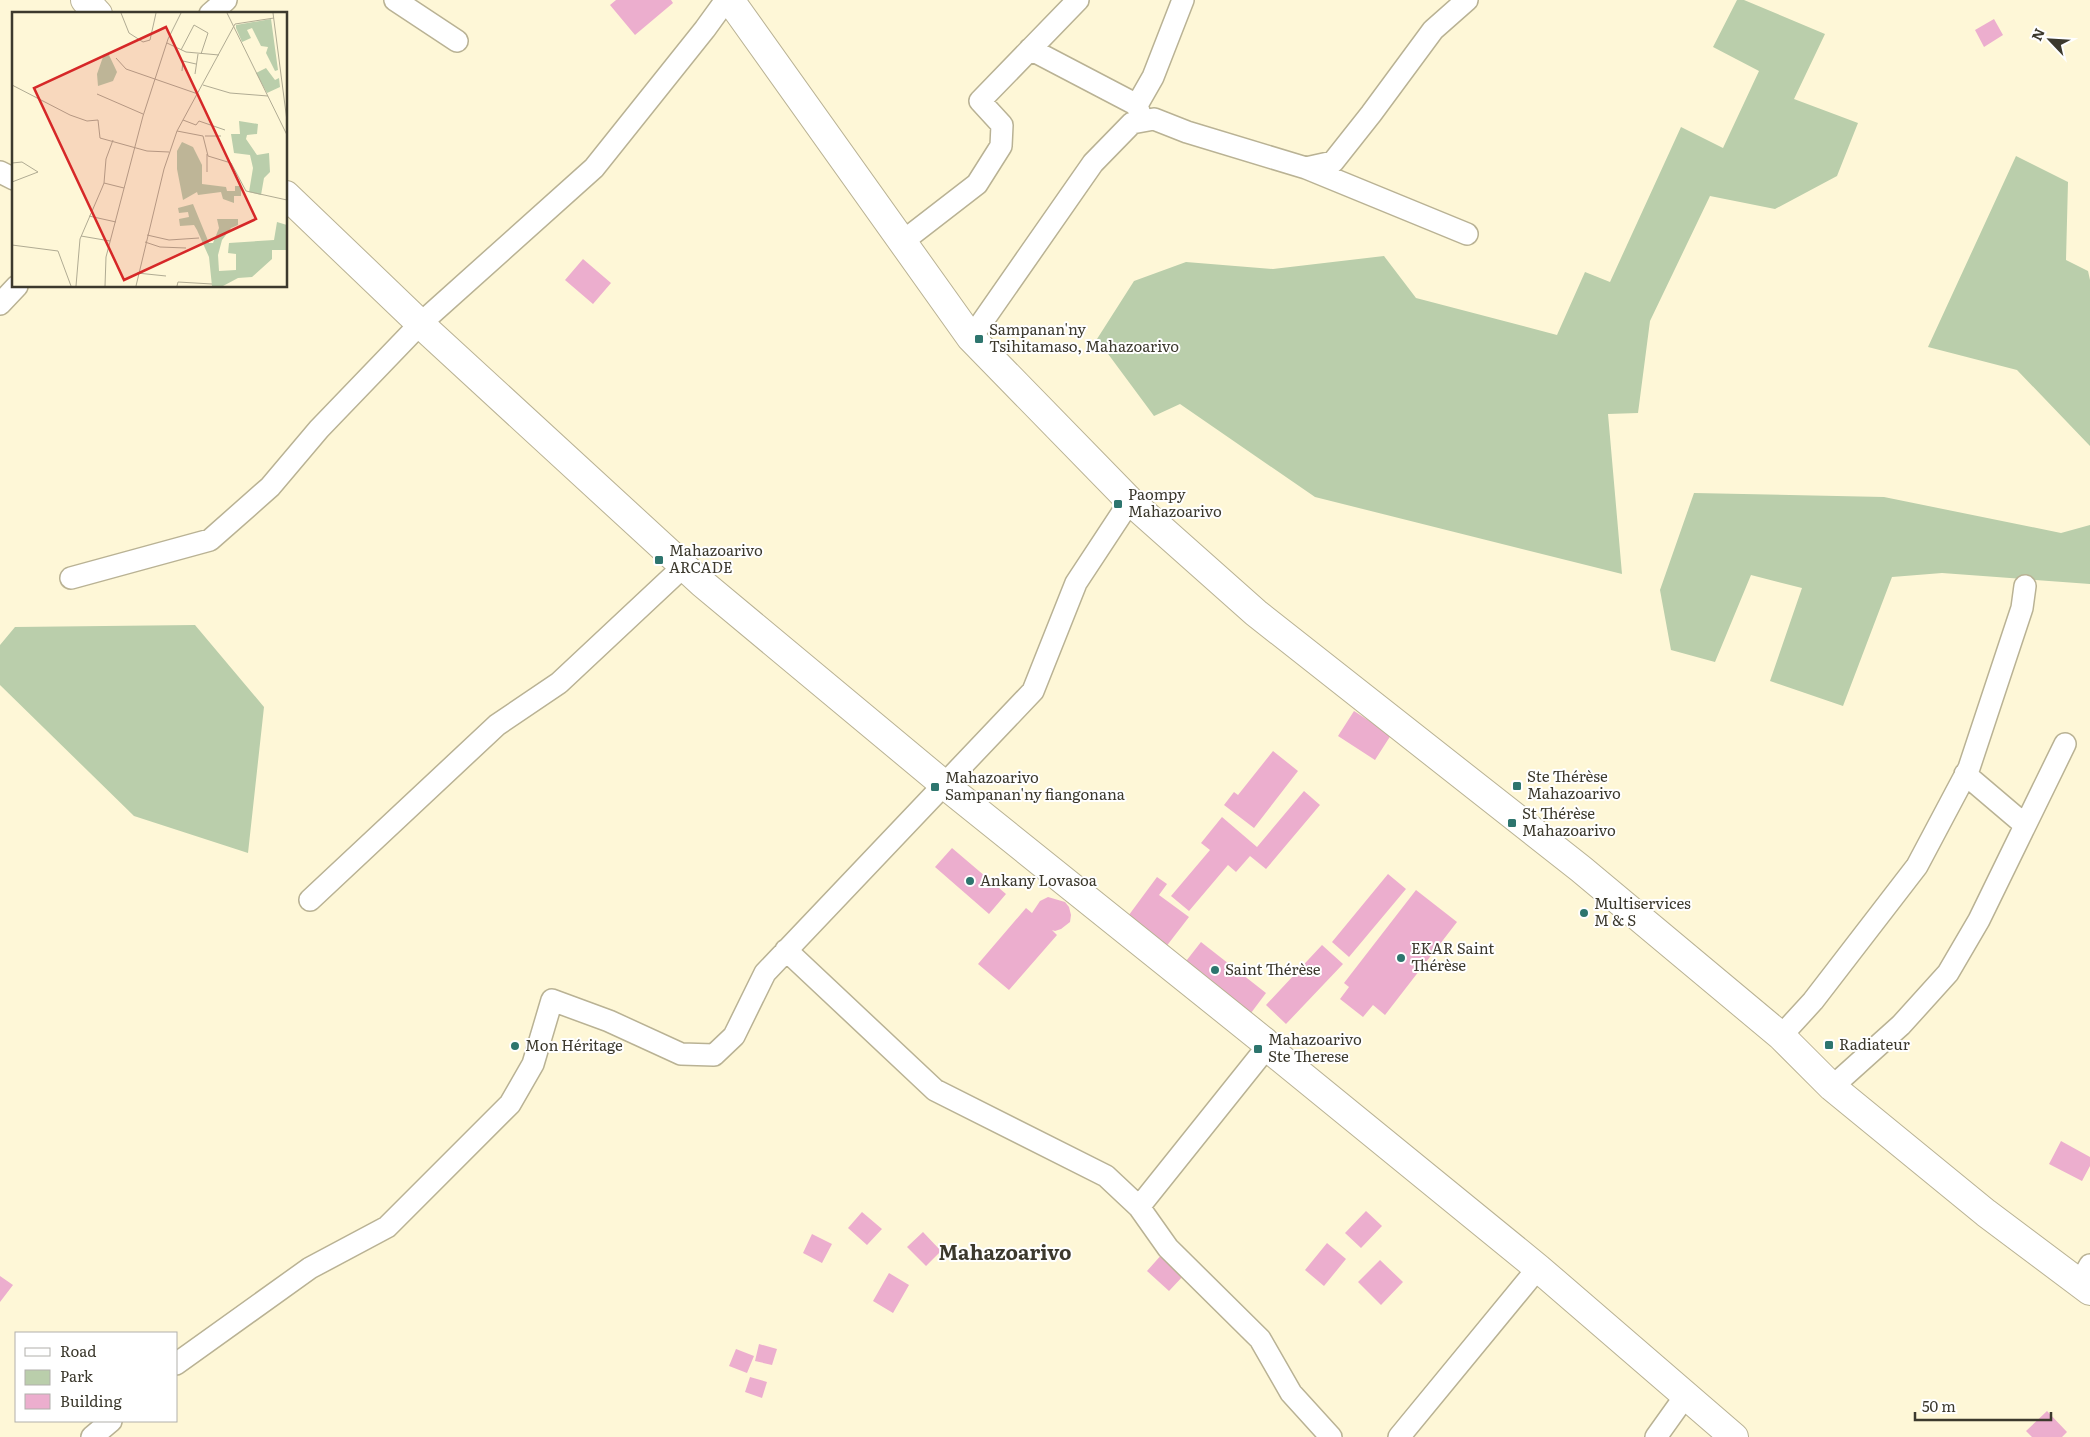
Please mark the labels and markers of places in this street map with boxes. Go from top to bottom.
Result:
place label: Sampanan'ny Tsihitamaso, Mahazoarivo [989,317,1179,357]
marker: Sampanan'ny Tsihitamaso, Mahazoarivo [973,333,985,345]
place label: Paompy Mahazoarivo [1128,482,1222,522]
marker: Paompy Mahazoarivo [1112,498,1124,510]
place label: Mahazoarivo ARCADE [669,538,763,578]
marker: Mahazoarivo ARCADE [653,554,665,566]
place label: Ste Thérèse Mahazoarivo [1527,764,1621,804]
place label: Mahazoarivo Sampanan'ny fiangonana [945,765,1126,805]
marker: Ste Thérèse Mahazoarivo [1511,780,1523,792]
marker: Mahazoarivo Sampanan'ny fiangonana [929,781,941,793]
place label: St Thérèse Mahazoarivo [1522,801,1616,841]
marker: St Thérèse Mahazoarivo [1506,817,1518,829]
place label: Ankany Lovasoa [980,868,1098,891]
marker: Ankany Lovasoa [964,875,976,887]
place label: Multiservices M & S [1594,891,1691,931]
marker: Multiservices M & S [1578,907,1590,919]
place label: EKAR Saint Thérèse [1411,936,1494,976]
marker: EKAR Saint Thérèse [1395,952,1407,964]
place label: Saint Thérèse [1225,957,1321,980]
marker: Saint Thérèse [1209,964,1221,976]
place label: Mahazoarivo Ste Therese [1268,1027,1362,1067]
place label: Radiateur [1839,1032,1910,1055]
place label: Mon Héritage [525,1033,623,1056]
marker: Radiateur [1823,1039,1835,1051]
marker: Mon Héritage [509,1040,521,1052]
marker: Mahazoarivo Ste Therese [1252,1043,1264,1055]

